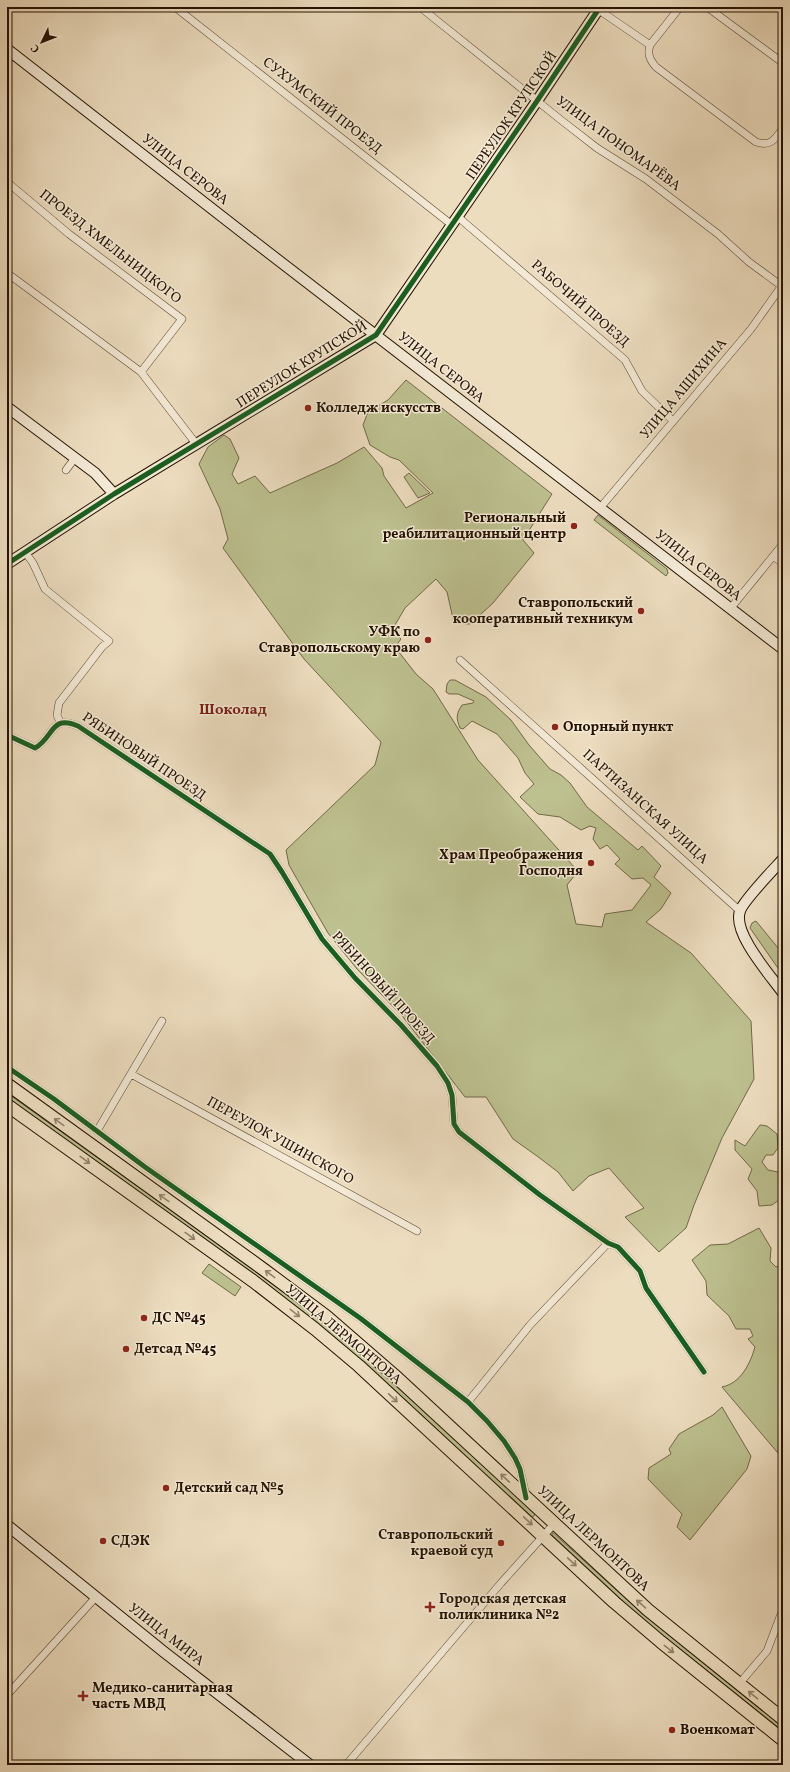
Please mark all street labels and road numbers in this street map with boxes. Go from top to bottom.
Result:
street label: ПЕРЕУЛОК КРУПСКОЙ [461,48,562,184]
street label: СУХУМСКИЙ ПРОЕЗД [258,53,386,159]
street label: УЛИЦА ПОНОМАРЁВА [552,92,684,196]
street label: УЛИЦА СЕРОВА [138,130,232,210]
street label: ПРОЕЗД ХМЕЛЬНИЦКОГО [35,185,185,309]
street label: РАБОЧИЙ ПРОЕЗД [527,255,634,352]
street label: ПЕРЕУЛОК КРУПСКОЙ [232,316,371,413]
street label: УЛИЦА СЕРОВА [394,328,488,408]
street label: УЛИЦА АШИХИНА [636,335,732,443]
street label: УЛИЦА СЕРОВА [651,526,745,606]
street label: РЯБИНОВЫЙ ПРОЕЗД [78,708,210,806]
street label: ПАРТИЗАНСКАЯ УЛИЦА [578,745,712,869]
street label: РЯБИНОВЫЙ ПРОЕЗД [327,927,440,1049]
street label: ПЕРЕУЛОК УШИНСКОГО [203,1093,357,1189]
street label: УЛИЦА ЛЕРМОНТОВА [281,1280,406,1390]
street label: УЛИЦА ЛЕРМОНТОВА [533,1482,653,1596]
street label: УЛИЦА МИРА [124,1599,208,1671]

